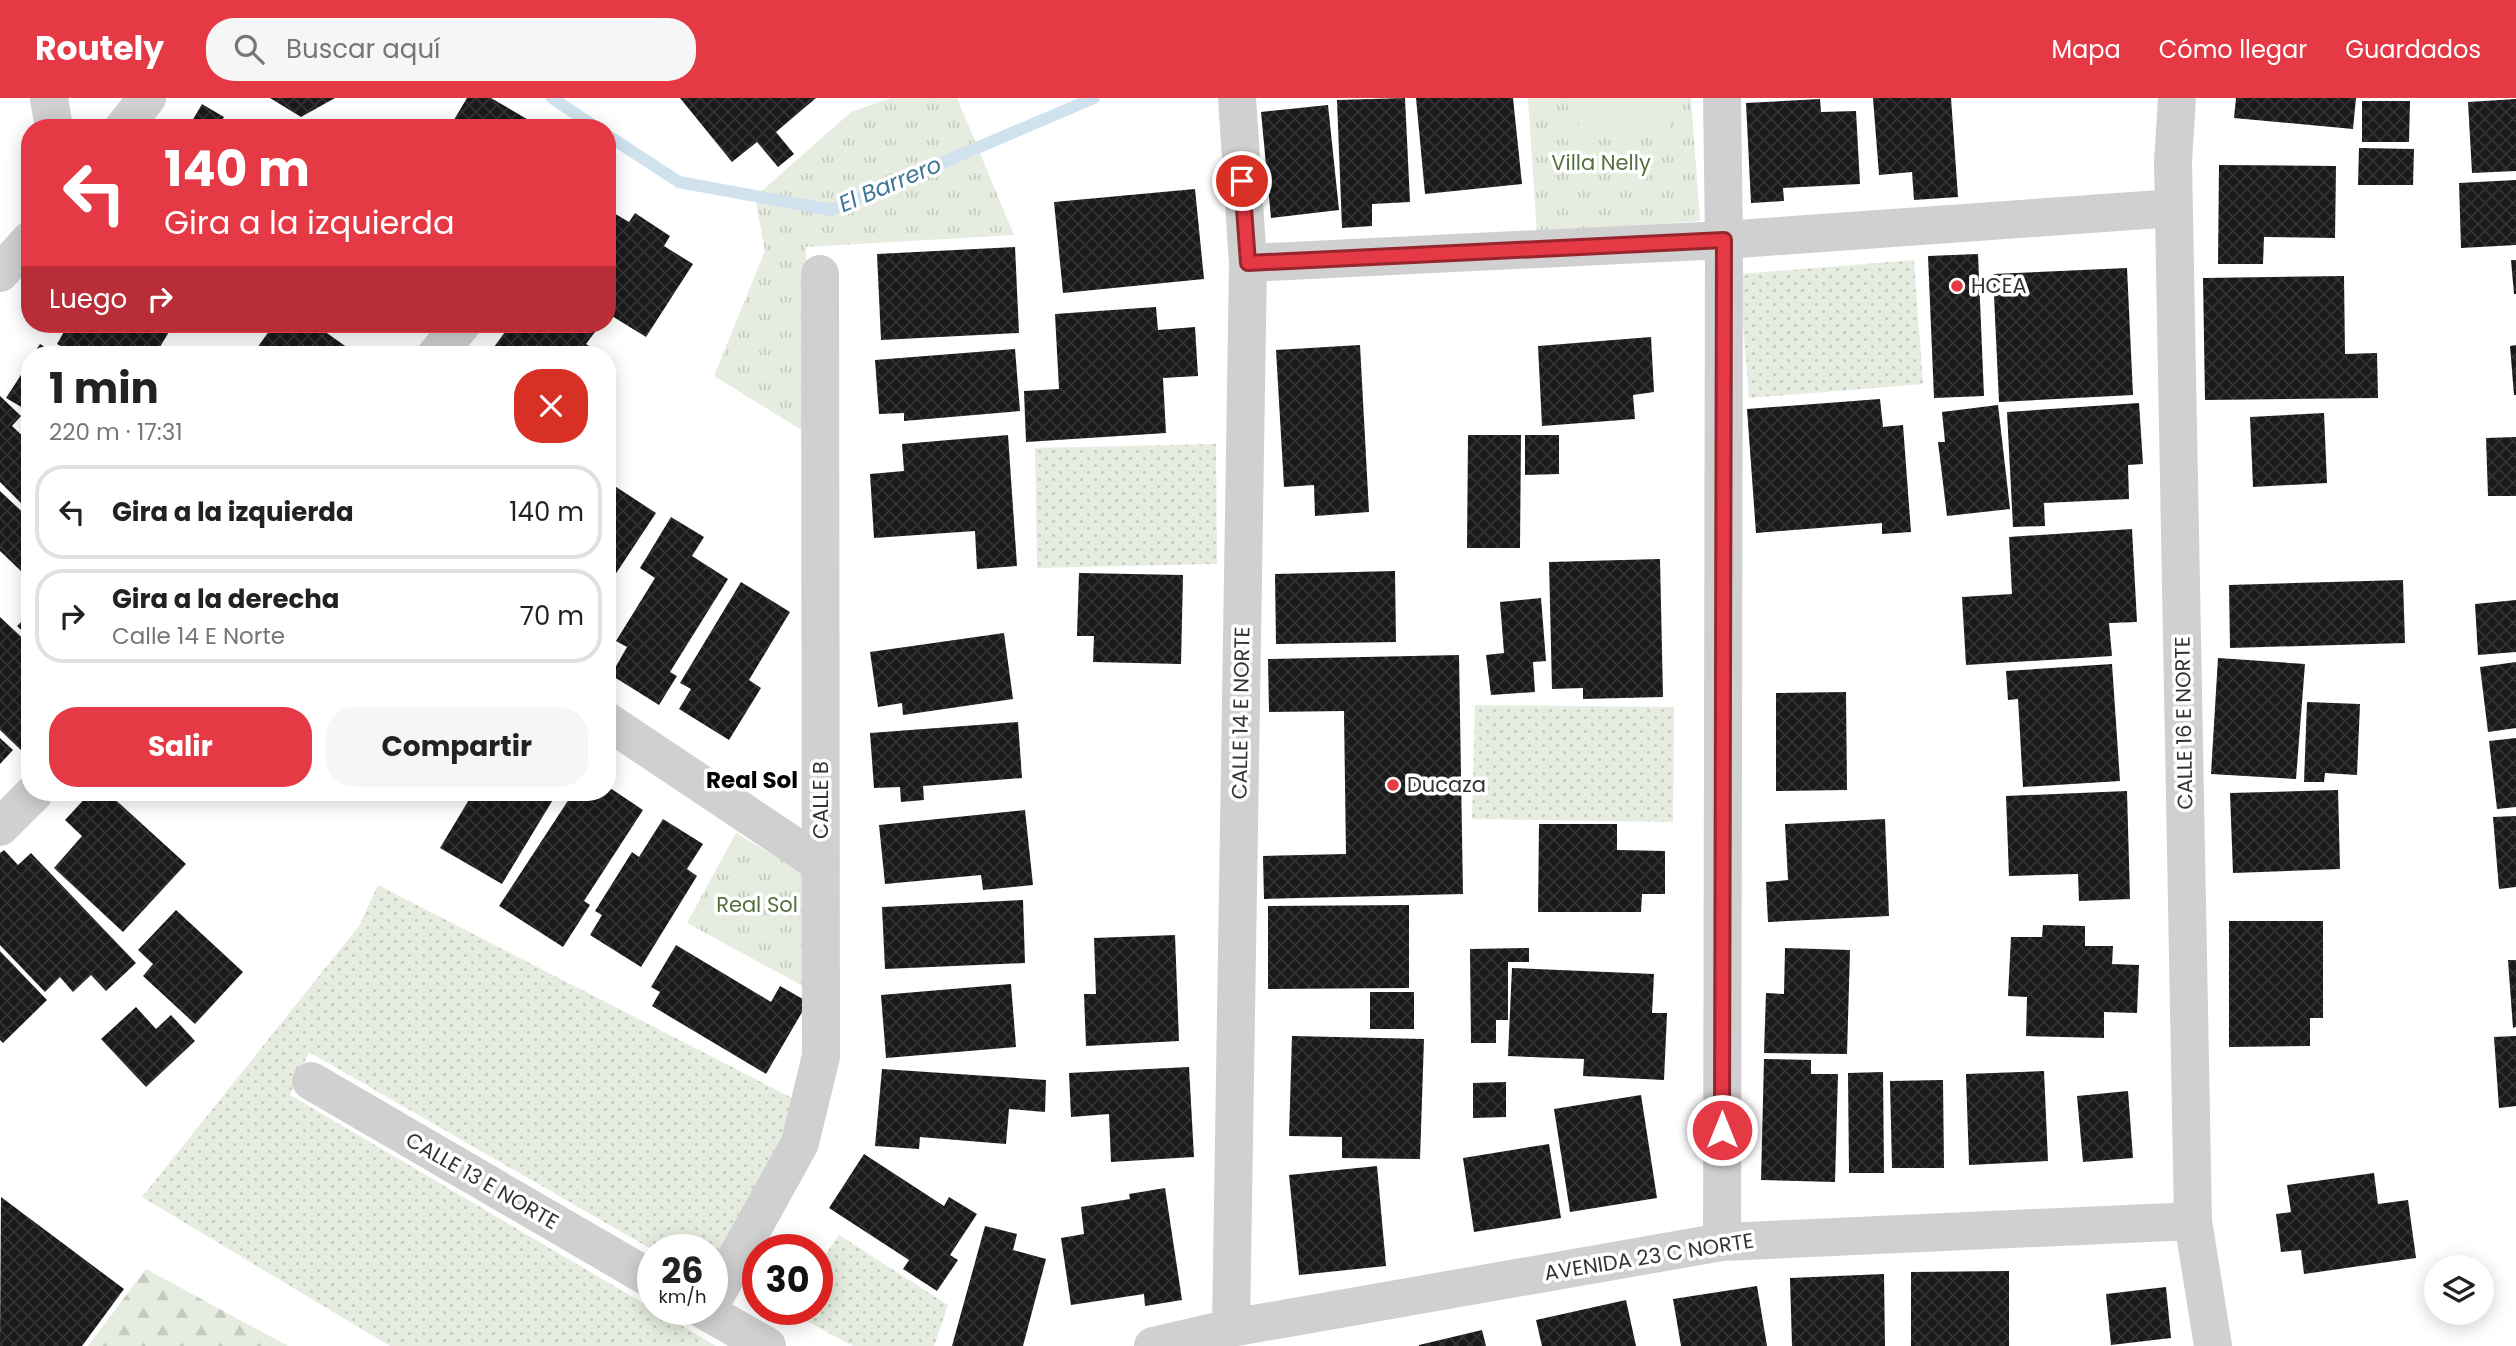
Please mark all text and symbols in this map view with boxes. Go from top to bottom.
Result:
search box [206,18,696,81]
text: Routely [35,25,164,72]
icon: search [230,30,268,68]
text: Buscar aquí [286,31,440,67]
text: Mapa [2051,33,2121,66]
text: Cómo llegar [2159,33,2307,66]
text: Guardados [2345,33,2481,66]
text: 140 m [164,135,310,203]
icon: left [49,147,140,238]
water label: El Barrero [834,148,946,220]
park label: Villa Nelly [1551,148,1651,177]
pin [1212,151,1272,211]
icon: arrive [1223,162,1261,200]
text: Gira a la izquierda [164,200,455,245]
place label: HCEA [1971,271,2027,300]
marker: HCEA [1949,278,1965,294]
icon: right [141,280,179,318]
text: Luego [49,281,127,317]
text: 1 min [49,359,159,418]
button: close [514,369,588,443]
text: 220 m · 17:31 [49,416,183,448]
icon: left [53,493,91,531]
text: Gira a la izquierda [112,494,354,530]
text: 140 m [509,494,584,530]
text: Gira a la derecha [112,581,340,617]
icon: right [53,597,91,635]
text: 70 m [520,598,584,634]
text: Calle 14 E Norte [112,620,285,652]
street label: CALLE 14 E NORTE [1224,626,1257,800]
street label: CALLE 16 E NORTE [2167,636,2200,810]
button: Salir [49,707,312,787]
button: Compartir [326,707,588,787]
street label: CALLE B [806,761,835,839]
district label: Real Sol [706,764,798,796]
place label: Ducaza [1407,770,1486,799]
marker: Ducaza [1385,777,1401,793]
park label: Real Sol [716,890,798,919]
position arrow [1685,1093,1759,1167]
street label: CALLE 13 E NORTE [400,1125,564,1236]
street label: AVENIDA 23 C NORTE [1542,1226,1756,1287]
speed limit sign: 30 [742,1234,833,1325]
text: 26 [661,1246,704,1295]
map controls [2424,1255,2494,1325]
button: layers [2424,1255,2494,1325]
text: km/h [659,1284,706,1309]

